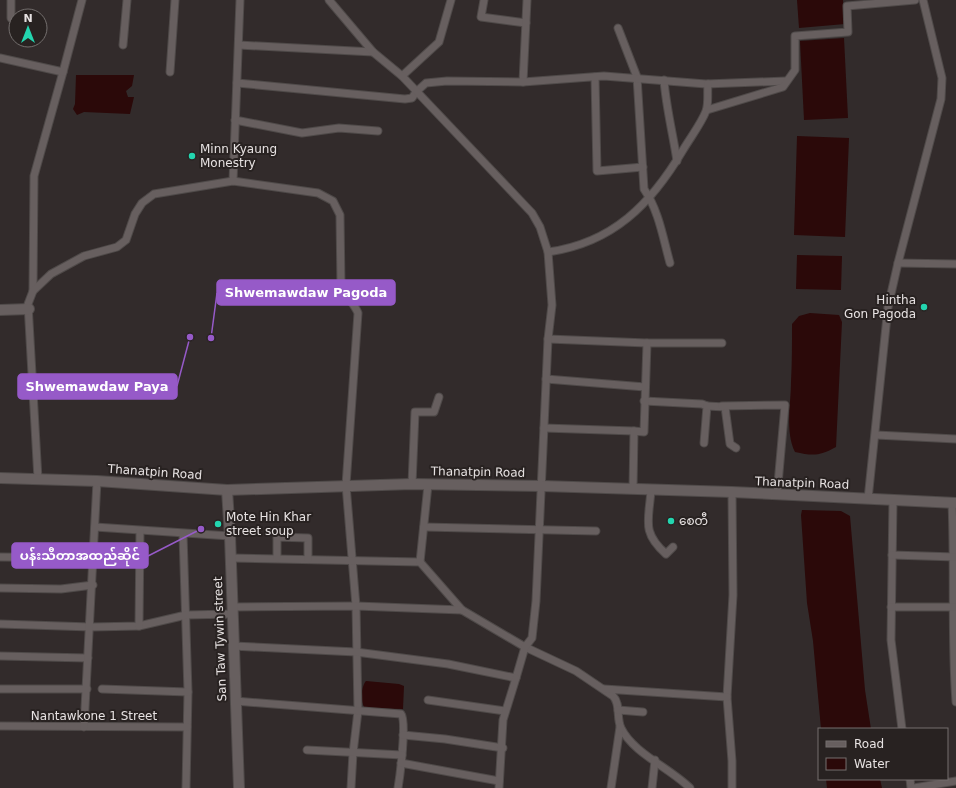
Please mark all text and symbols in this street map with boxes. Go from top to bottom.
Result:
north arrow [8,8,48,48]
text: N [23,12,33,25]
place label: Minn Kyaung Monestry [200,142,277,170]
marker: Minn Kyaung Monestry [187,151,197,161]
callout: Shwemawdaw Pagoda [217,280,395,305]
text: Shwemawdaw Pagoda [225,285,387,300]
place label: Hintha Gon Pagoda [844,293,916,321]
marker: Hintha Gon Pagoda [919,302,929,312]
callout: Shwemawdaw Paya [18,374,177,399]
text: Shwemawdaw Paya [25,379,169,394]
street label: Thanatpin Road [106,462,203,482]
street label: Thanatpin Road [430,464,525,480]
street label: Thanatpin Road [754,474,849,492]
place label: Mote Hin Khar street soup [226,510,311,538]
place label: စေတီ [679,512,708,528]
marker: စေတီ [666,516,676,526]
marker: Mote Hin Khar street soup [213,519,223,529]
callout: ပန်းသီတာအထည်ဆိုင် [12,543,148,568]
text: ပန်းသီတာအထည်ဆိုင် [20,546,141,567]
street label: San Taw Tywin street [211,576,229,702]
street label: Nantawkone 1 Street [31,709,157,723]
legend [818,728,948,780]
text: Road [854,737,884,751]
text: Water [854,757,890,771]

